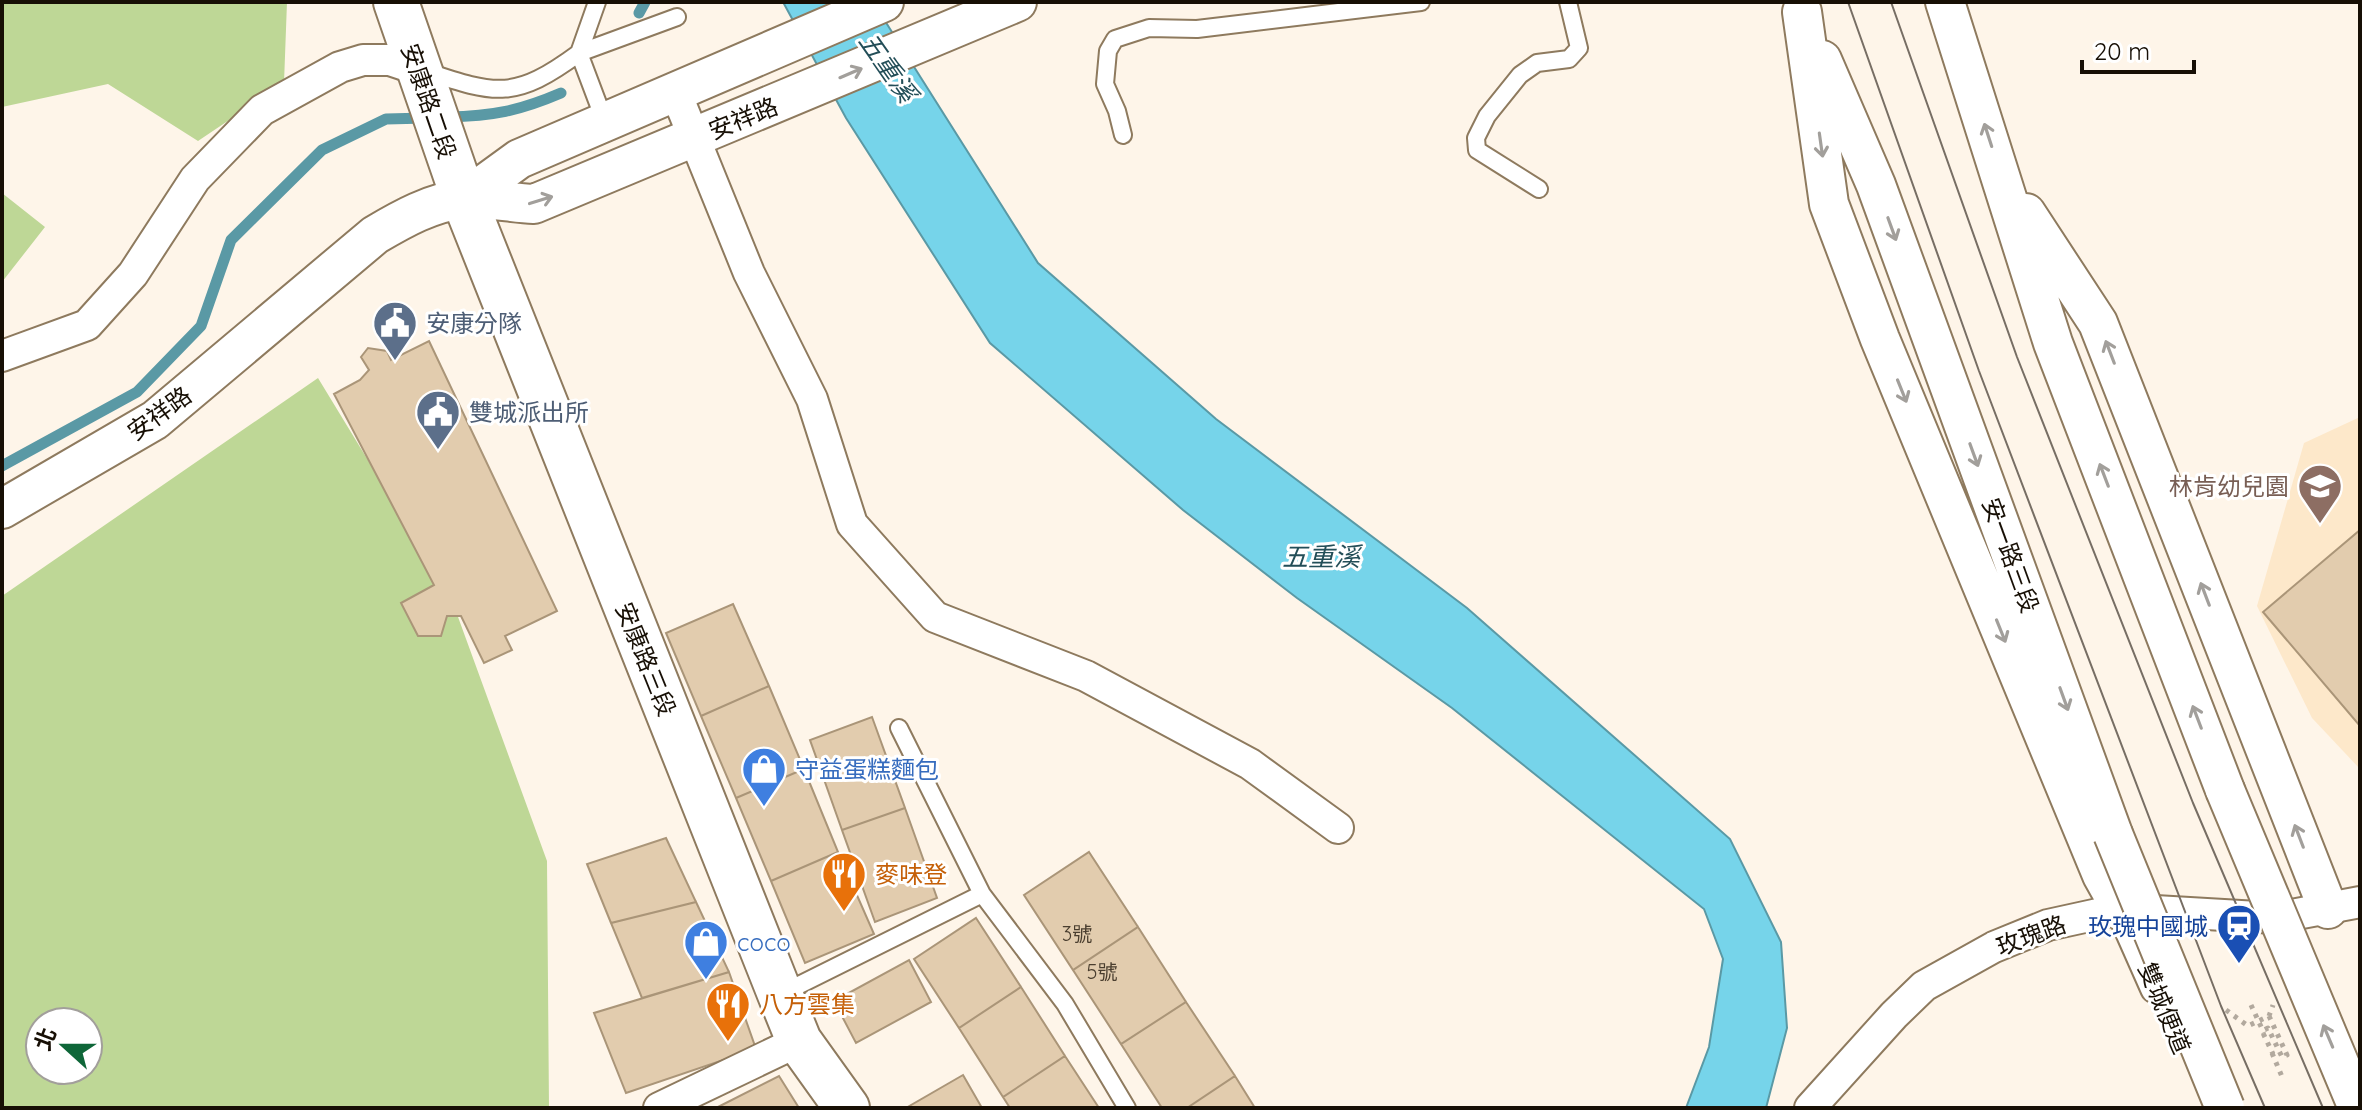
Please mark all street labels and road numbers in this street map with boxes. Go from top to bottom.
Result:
street label: 安康路二段 [395,39,463,163]
street label: 安祥路 [704,91,782,145]
street label: 安祥路 [121,380,197,446]
street label: 安一路三段 [1976,493,2046,617]
street label: 安康路三段 [610,598,682,720]
street label: 玫瑰路 [1992,909,2070,961]
street label: 雙城便道 [2132,958,2198,1058]

